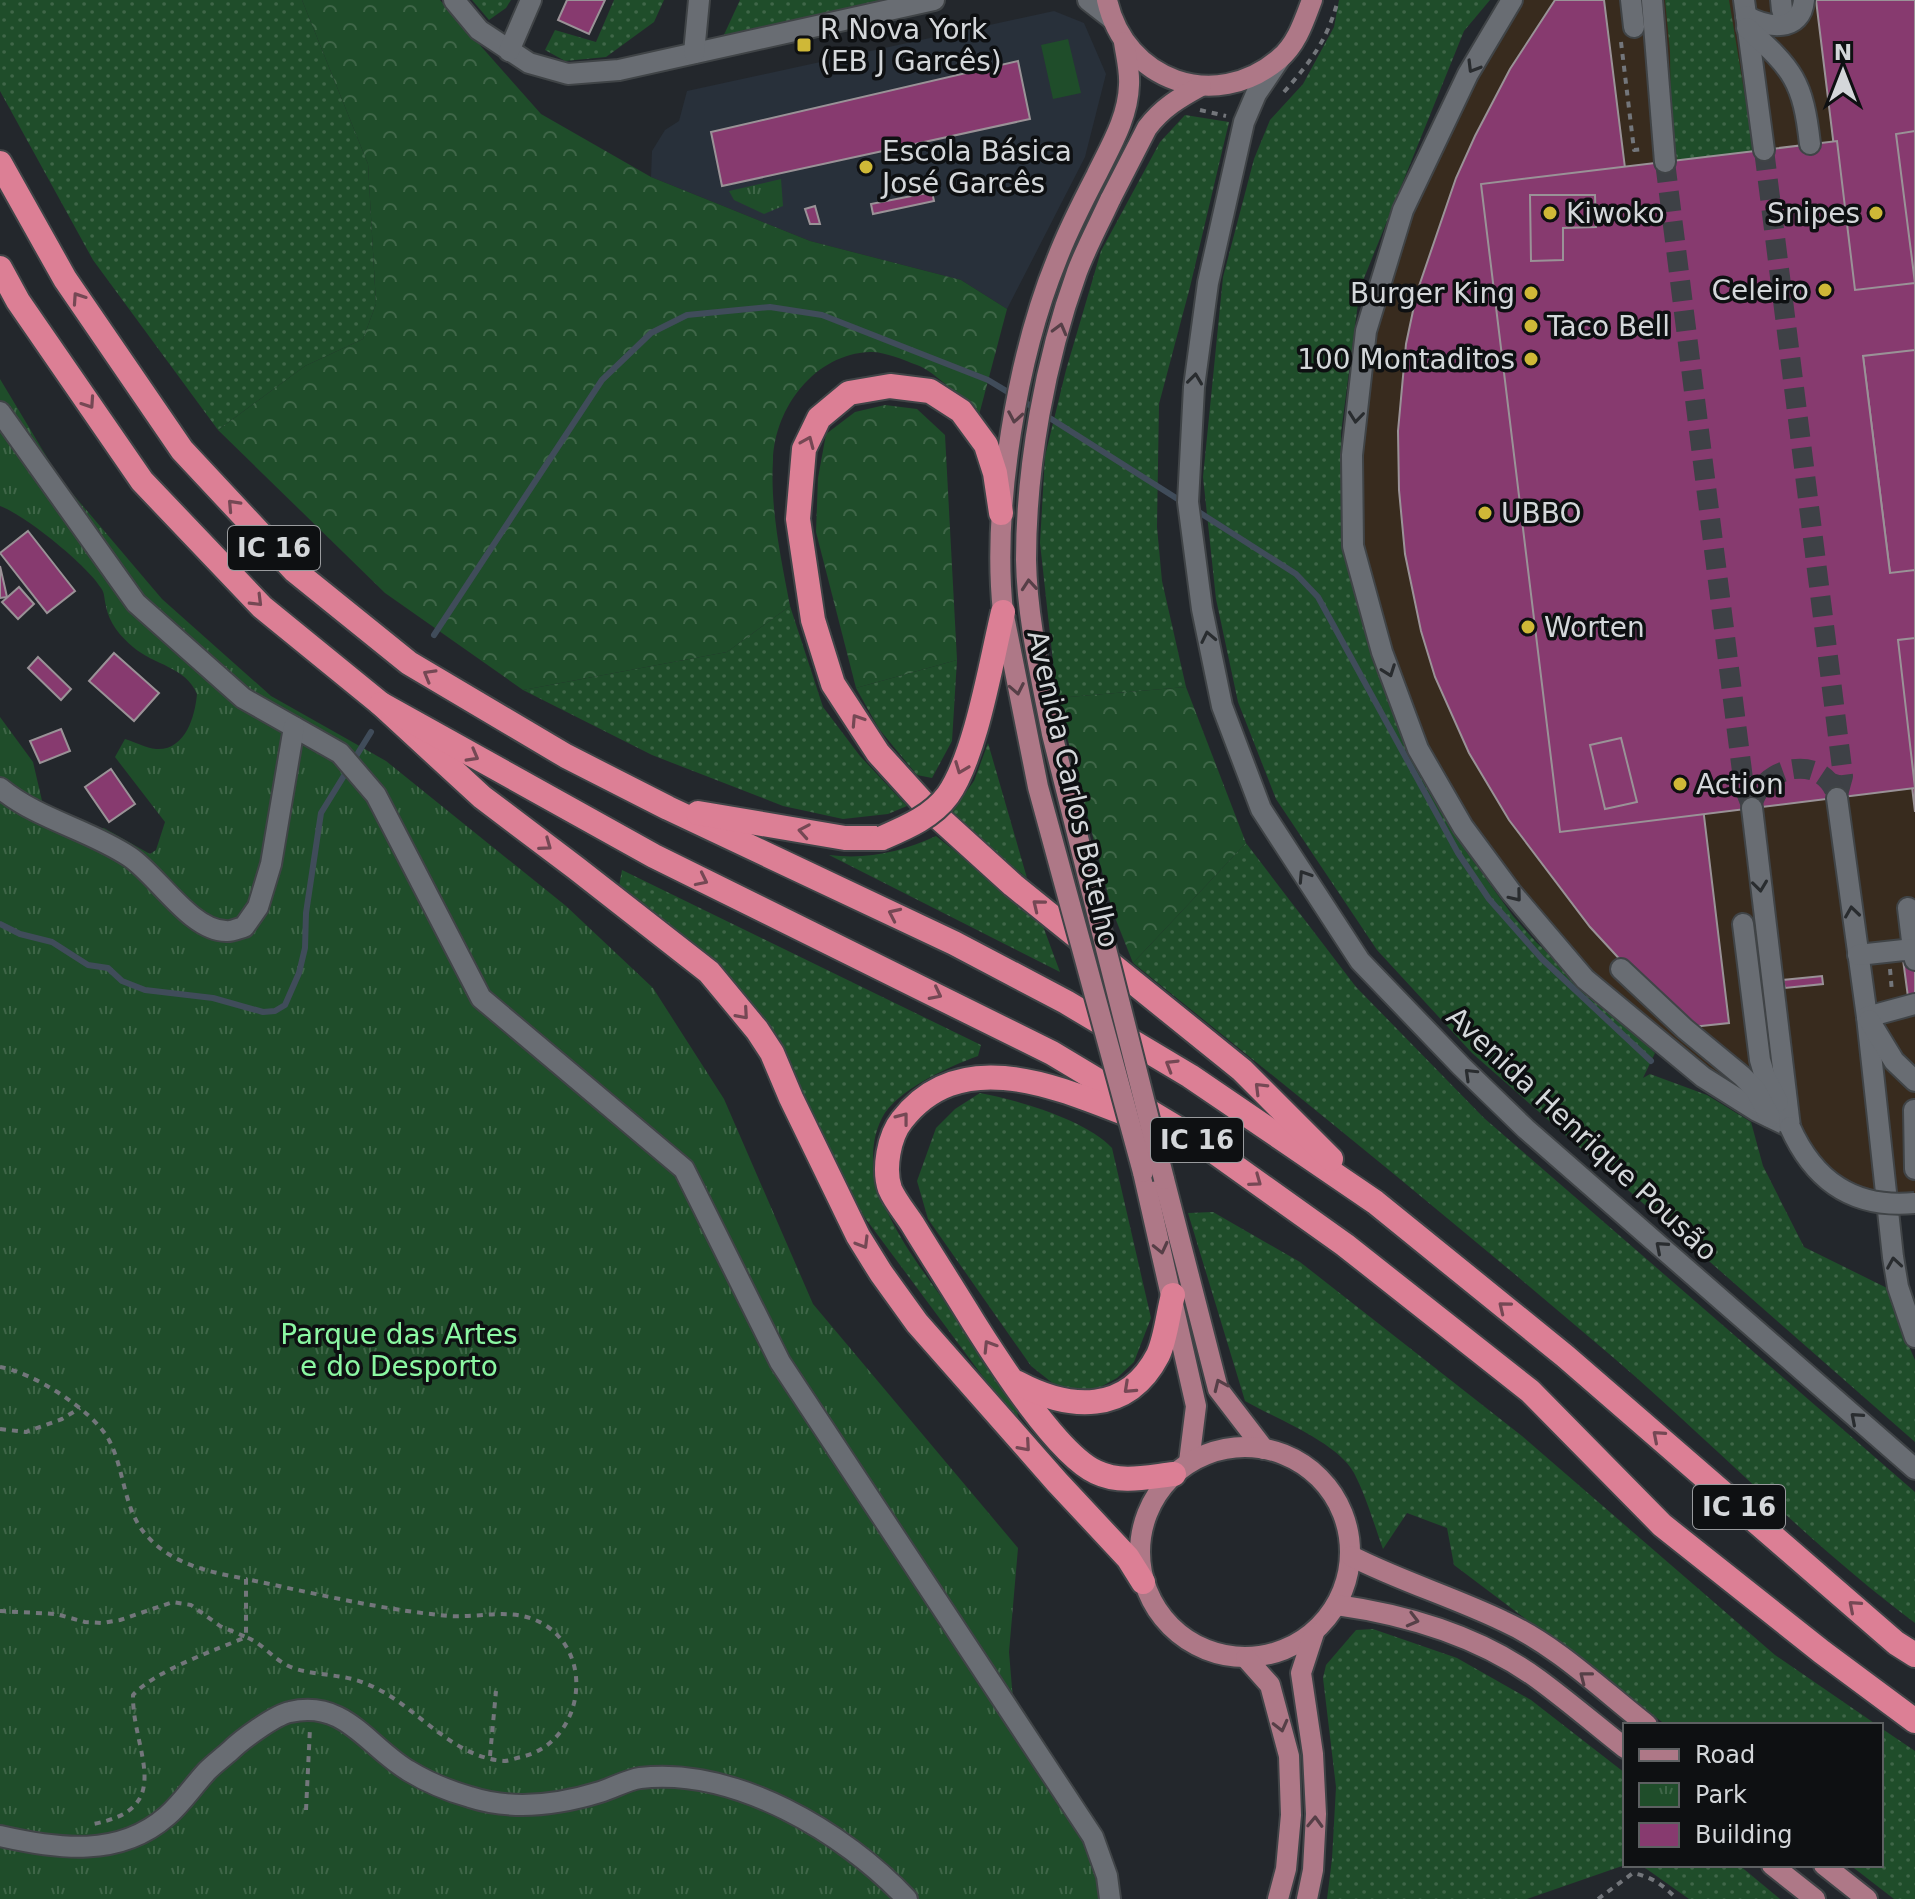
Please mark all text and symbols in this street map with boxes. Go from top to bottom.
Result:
place label: R Nova York (EB J Garcês) [820,13,1002,78]
north arrow [1803,32,1883,112]
marker: R Nova York (EB J Garcês) [795,36,813,54]
text: N [1834,40,1852,65]
one-way arrow [1467,58,1483,73]
place label: Escola Básica José Garcês [880,135,1072,200]
marker: Escola Básica José Garcês [857,158,875,176]
place label: Kiwoko [1566,197,1665,230]
place label: Snipes [1767,197,1860,230]
marker: Kiwoko [1541,204,1559,222]
marker: Snipes [1867,204,1885,222]
place label: Celeiro [1711,274,1809,307]
place label: Burger King [1350,277,1515,310]
marker: Celeiro [1816,281,1834,299]
marker: Burger King [1522,284,1540,302]
one-way arrow [72,292,87,306]
place label: Taco Bell [1546,310,1670,343]
marker: Taco Bell [1522,317,1540,335]
one-way arrow [1051,322,1068,336]
place label: 100 Montaditos [1297,343,1515,376]
marker: 100 Montaditos [1522,350,1540,368]
one-way arrow [1187,372,1204,385]
one-way arrow [79,395,94,409]
one-way arrow [1008,410,1025,424]
one-way arrow [1348,411,1365,424]
one-way arrow [799,436,815,451]
place label: UBBO [1501,497,1581,530]
one-way arrow [228,500,243,514]
marker: UBBO [1476,504,1494,522]
road number: IC 16 [228,526,320,570]
one-way arrow [1020,578,1037,591]
one-way arrow [248,592,262,606]
place label: Worten [1544,611,1645,644]
marker: Worten [1519,618,1537,636]
street label: Avenida Carlos Botelho [1020,627,1126,951]
one-way arrow [1200,631,1217,644]
one-way arrow [1379,664,1396,678]
one-way arrow [423,669,438,685]
one-way arrow [1007,682,1024,696]
one-way arrow [851,715,866,729]
one-way arrow [465,746,479,762]
one-way arrow [954,760,971,774]
place label: Action [1696,768,1784,801]
marker: Action [1671,775,1689,793]
one-way arrow [798,823,811,840]
one-way arrow [538,836,552,850]
one-way arrow [693,870,708,886]
one-way arrow [1299,870,1314,884]
one-way arrow [1752,880,1769,893]
one-way arrow [1506,887,1520,902]
one-way arrow [1033,900,1047,915]
one-way arrow [1844,905,1861,919]
one-way arrow [887,908,902,924]
one-way arrow [927,984,942,999]
street label: Avenida Henrique Pousão [1440,1000,1724,1268]
one-way arrow [733,1004,748,1019]
one-way arrow [1165,1059,1180,1075]
one-way arrow [1465,1069,1479,1083]
one-way arrow [1255,1083,1269,1098]
one-way arrow [893,1113,908,1127]
road number: IC 16 [1151,1118,1243,1162]
one-way arrow [1248,1172,1262,1186]
one-way arrow [853,1234,869,1249]
one-way arrow [1152,1240,1169,1254]
one-way arrow [1655,1242,1670,1256]
one-way arrow [1886,1256,1903,1269]
one-way arrow [1498,1302,1513,1316]
park label: Parque das Artes e do Desporto [280,1318,518,1383]
one-way arrow [983,1340,998,1355]
one-way arrow [1124,1378,1138,1393]
one-way arrow [1213,1379,1229,1394]
one-way arrow [1851,1413,1866,1428]
one-way arrow [1652,1431,1667,1446]
one-way arrow [1015,1437,1030,1452]
road number: IC 16 [1693,1485,1785,1529]
one-way arrow [1849,1602,1863,1616]
one-way arrow [1406,1611,1420,1628]
one-way arrow [1579,1672,1594,1686]
one-way arrow [1272,1719,1289,1732]
legend [1623,1723,1883,1867]
text: Road [1695,1741,1755,1769]
text: Park [1695,1781,1747,1809]
one-way arrow [1307,1815,1324,1828]
text: Building [1695,1821,1792,1849]

